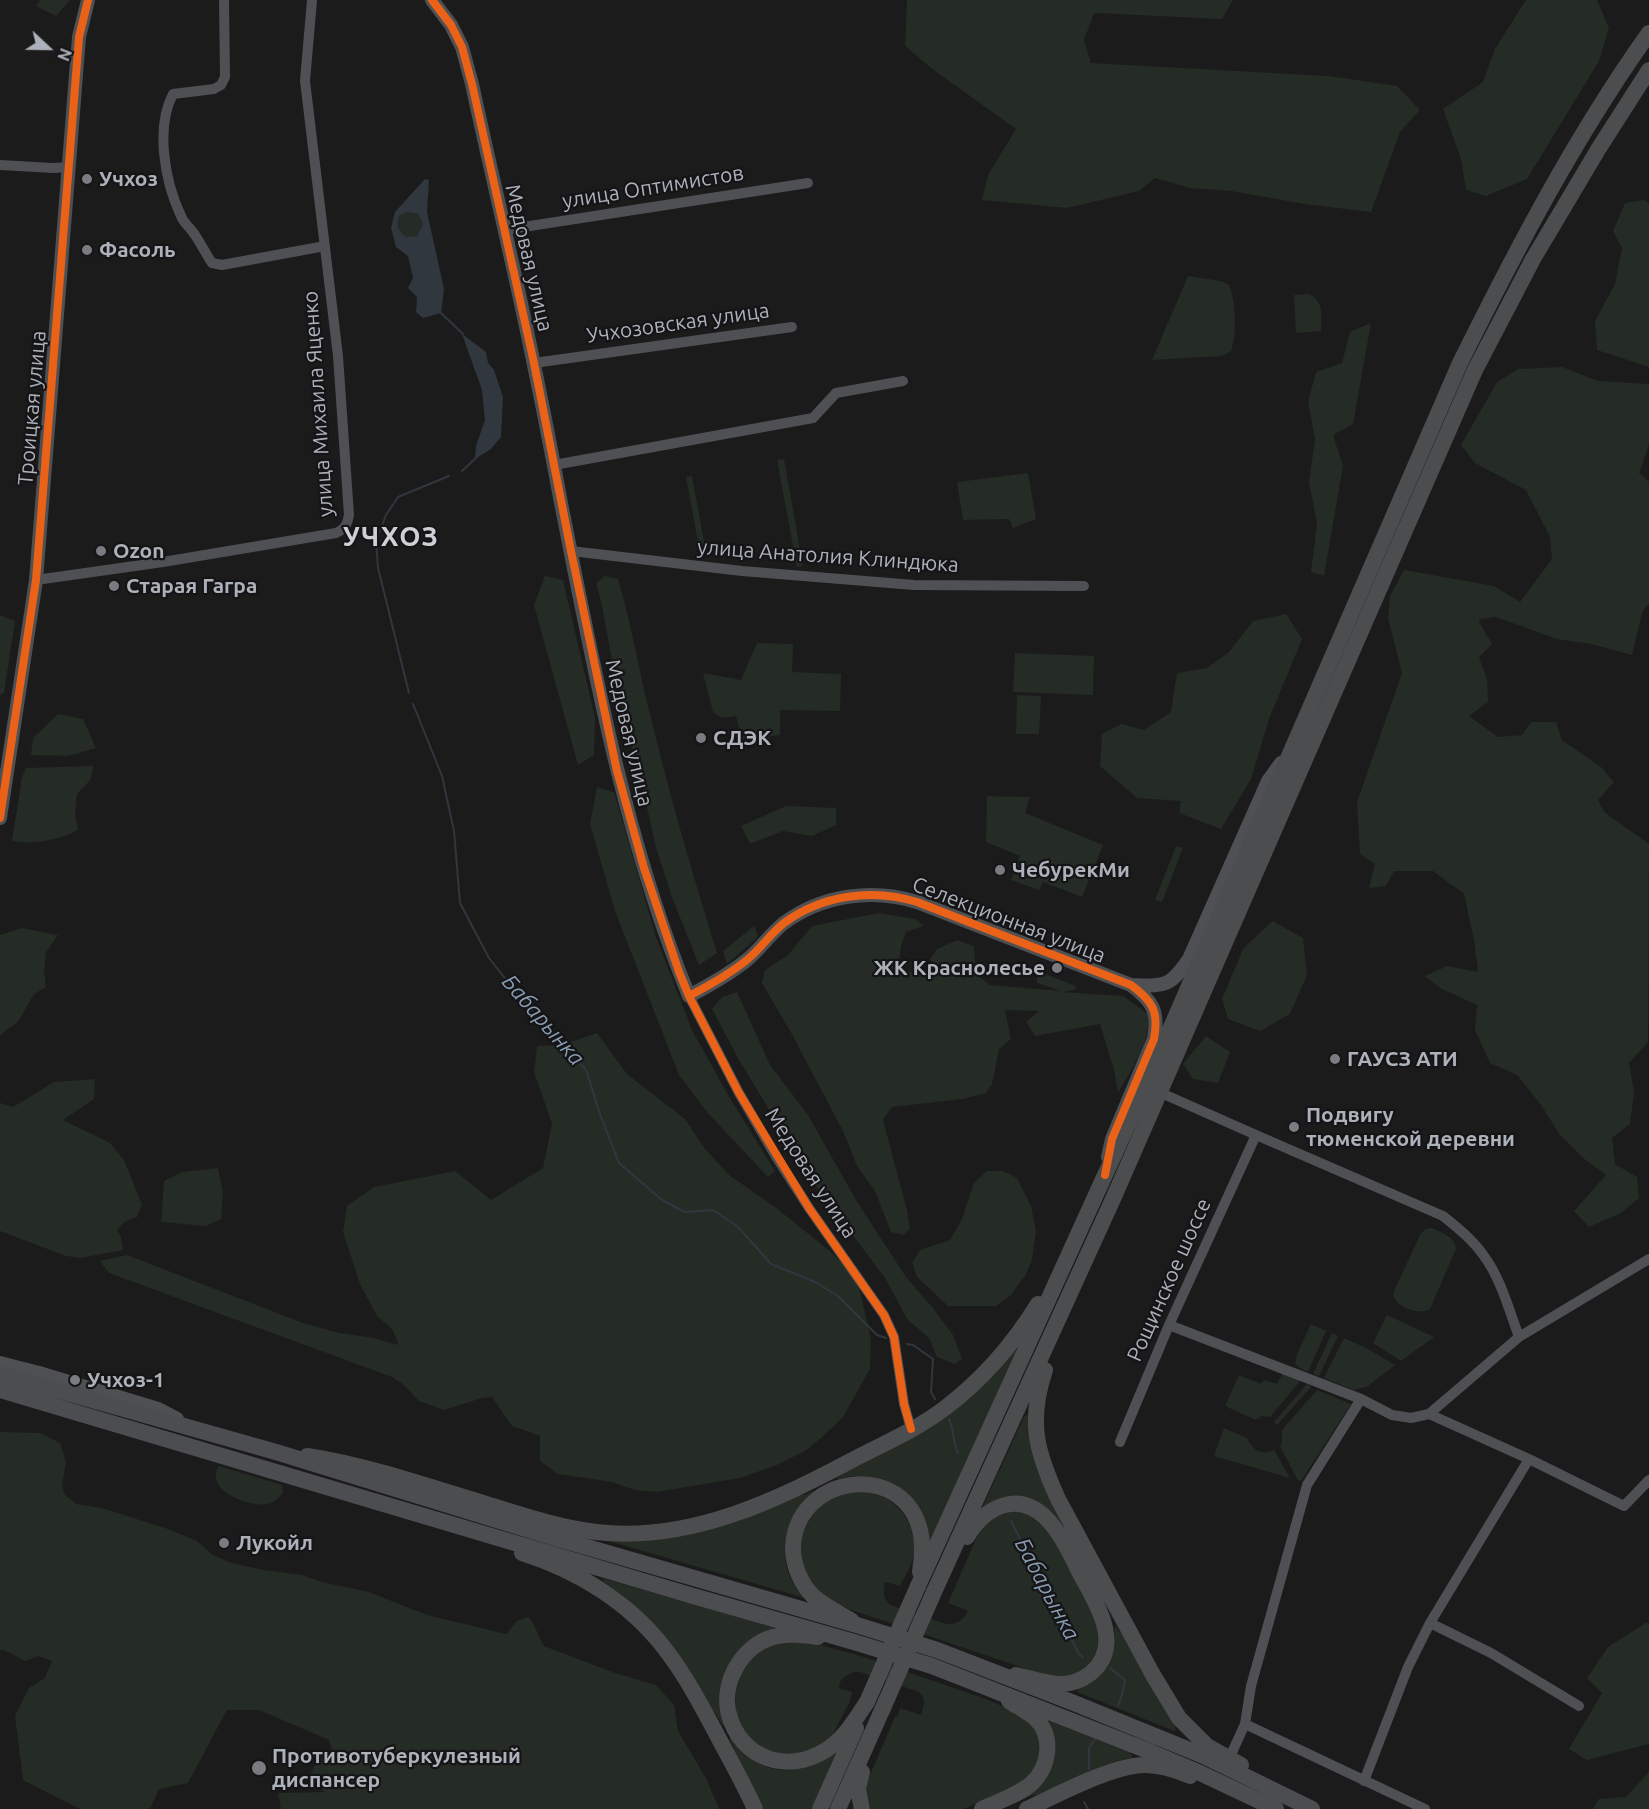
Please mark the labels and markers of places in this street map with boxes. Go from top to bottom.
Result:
place label: Учхоз [99,166,158,192]
marker: Учхоз [80,172,94,186]
place label: Фасоль [99,237,176,263]
marker: Фасоль [80,243,94,257]
place label: Ozon [113,538,164,564]
marker: Ozon [94,544,108,558]
place label: Старая Гагра [126,573,257,599]
marker: Старая Гагра [107,579,121,593]
place label: СДЭК [713,725,771,751]
marker: СДЭК [694,731,708,745]
place label: ЧебурекМи [1012,857,1130,883]
marker: ЧебурекМи [993,863,1007,877]
place label: ЖК Краснолесье [874,955,1045,981]
marker: ЖК Краснолесье [1050,961,1064,975]
place label: ГАУСЗ АТИ [1347,1046,1458,1072]
marker: ГАУСЗ АТИ [1328,1052,1342,1066]
place label: Подвигу тюменской деревни [1306,1102,1515,1152]
marker: Подвигу тюменской деревни [1287,1120,1301,1134]
place label: Учхоз-1 [87,1367,165,1393]
marker: Учхоз-1 [68,1373,82,1387]
place label: Лукойл [236,1530,313,1556]
marker: Лукойл [217,1536,231,1550]
place label: Противотуберкулезный диспансер [272,1743,521,1793]
marker: Противотуберкулезный диспансер [250,1759,268,1777]

